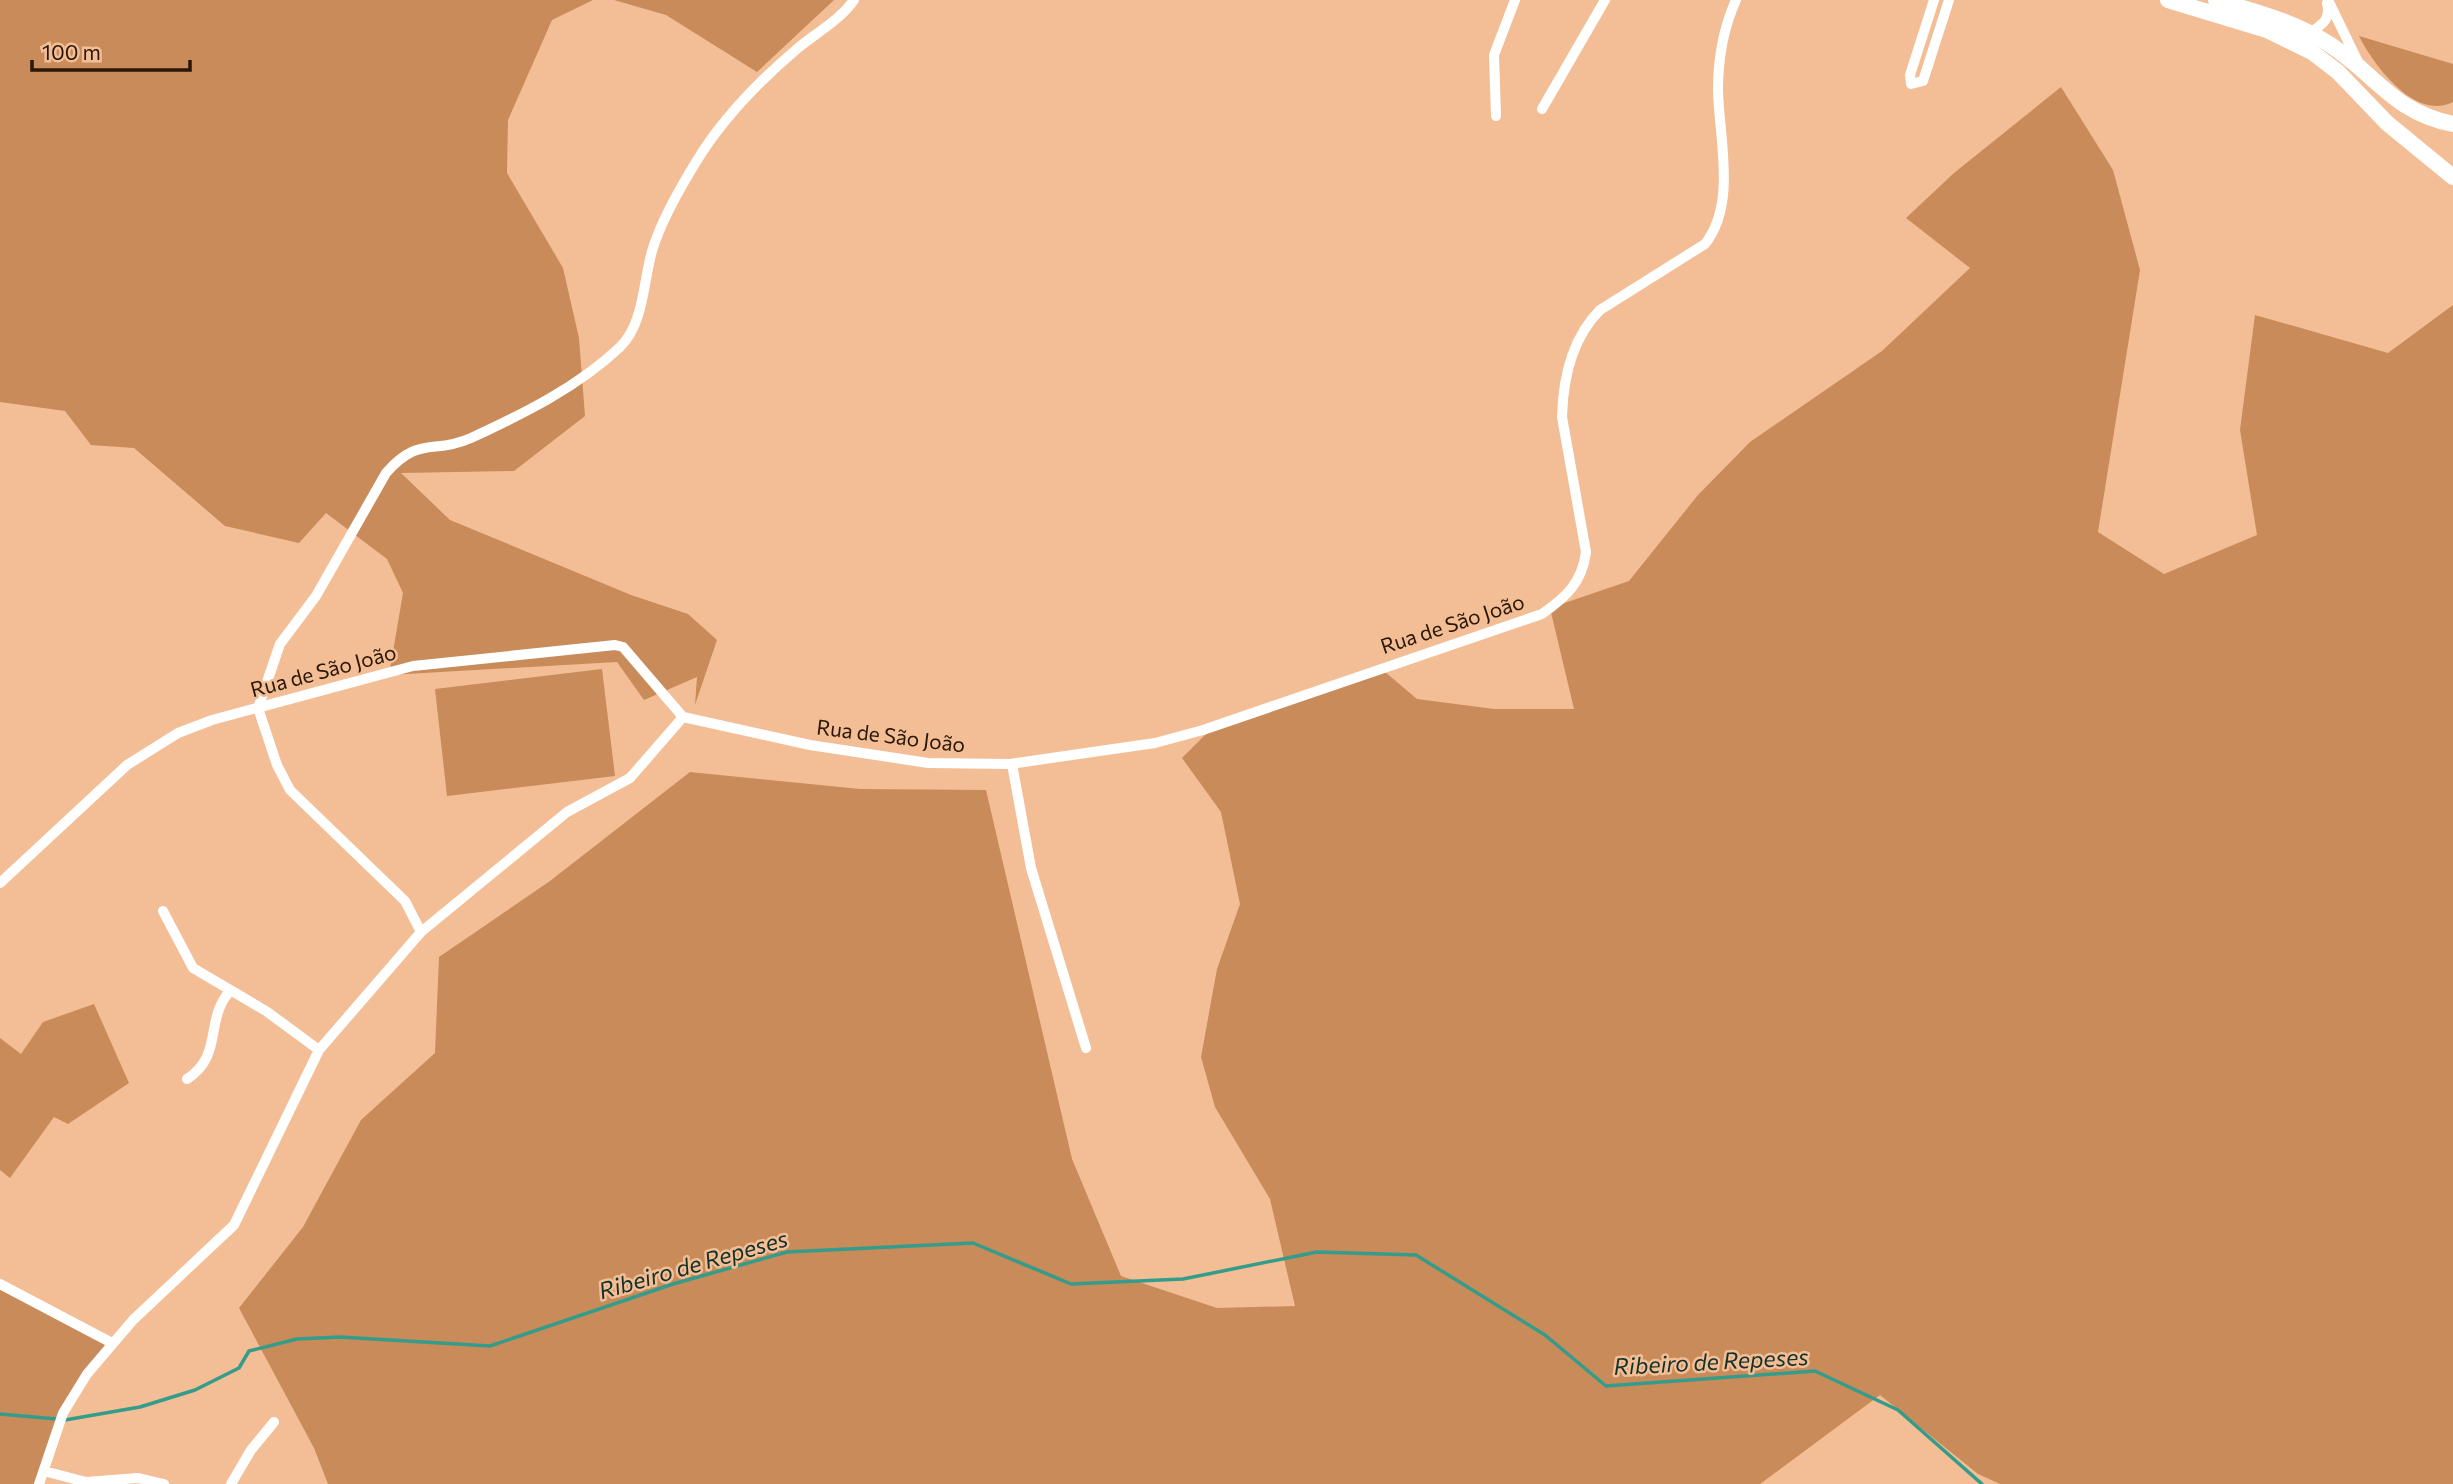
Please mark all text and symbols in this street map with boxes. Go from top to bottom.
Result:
scale bar [32,28,189,72]
text: 100 m [42,39,101,64]
street label: Rua de São João [1377,588,1527,658]
street label: Rua de São João [247,639,399,701]
street label: Rua de São João [815,713,967,757]
water label: Ribeiro de Repeses [595,1224,791,1304]
water label: Ribeiro de Repeses [1613,1342,1809,1380]

